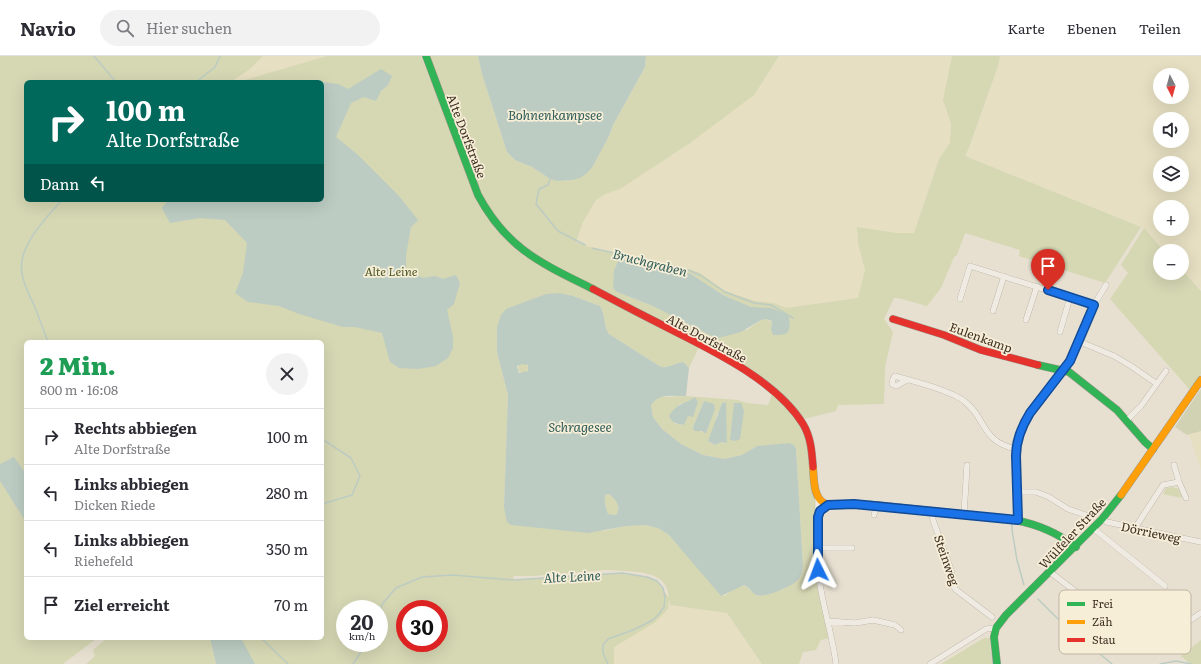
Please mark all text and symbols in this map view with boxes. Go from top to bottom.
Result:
search box [100,10,380,46]
text: Navio [20,14,76,42]
text: Hier suchen [146,16,232,39]
icon: search [114,17,136,39]
text: Karte [1008,18,1045,38]
text: Ebenen [1067,18,1117,38]
text: Teilen [1139,18,1181,38]
north arrow [1153,68,1189,104]
map controls [1153,68,1189,280]
text: 100 m [106,88,186,130]
street label: Alte Dorfstraße [443,91,491,181]
icon: right [40,96,92,148]
water label: Bohnenkampsee [508,105,602,124]
button: sound [1153,112,1189,148]
text: Alte Dorfstraße [106,126,239,153]
button: layers [1153,156,1189,192]
text: Dann [40,172,79,195]
icon: left [87,172,109,194]
button: + [1153,200,1189,236]
water label: Bruchgraben [611,244,690,281]
button: − [1153,244,1189,280]
pin [1031,249,1065,290]
icon: arrive [1037,255,1059,277]
park label: Alte Leine [364,262,418,280]
street label: Alte Dorfstraße [664,309,750,367]
street label: Eulenkamp [947,317,1015,357]
text: 2 Min. [40,347,116,382]
button: close [266,353,308,395]
text: 800 m · 16:08 [40,380,118,399]
text: Rechts abbiegen [74,416,197,439]
water label: Schragesee [548,417,612,436]
text: 100 m [267,425,308,448]
icon: right [40,426,62,448]
text: Alte Dorfstraße [74,439,170,458]
text: Links abbiegen [74,472,189,495]
text: 280 m [266,481,308,504]
icon: left [40,482,62,504]
street label: Wülfeler Straße [1034,494,1110,572]
text: Dicken Riede [74,495,155,514]
street label: Dörrieweg [1119,517,1183,547]
text: Links abbiegen [74,528,189,551]
street label: Steinweg [930,532,964,588]
text: 350 m [266,537,308,560]
icon: left [40,538,62,560]
position arrow [797,549,839,591]
text: Riehefeld [74,551,133,570]
water label: Alte Leine [543,565,601,587]
legend [1059,590,1191,654]
text: Ziel erreicht [74,593,169,616]
text: 70 m [274,593,308,616]
icon: arrive [40,594,62,616]
text: Frei [1092,595,1113,611]
speed limit sign: 30 [396,600,448,652]
text: 20 [350,606,374,636]
text: Zäh [1092,613,1112,629]
text: km/h [349,628,375,643]
text: Stau [1092,631,1115,647]

